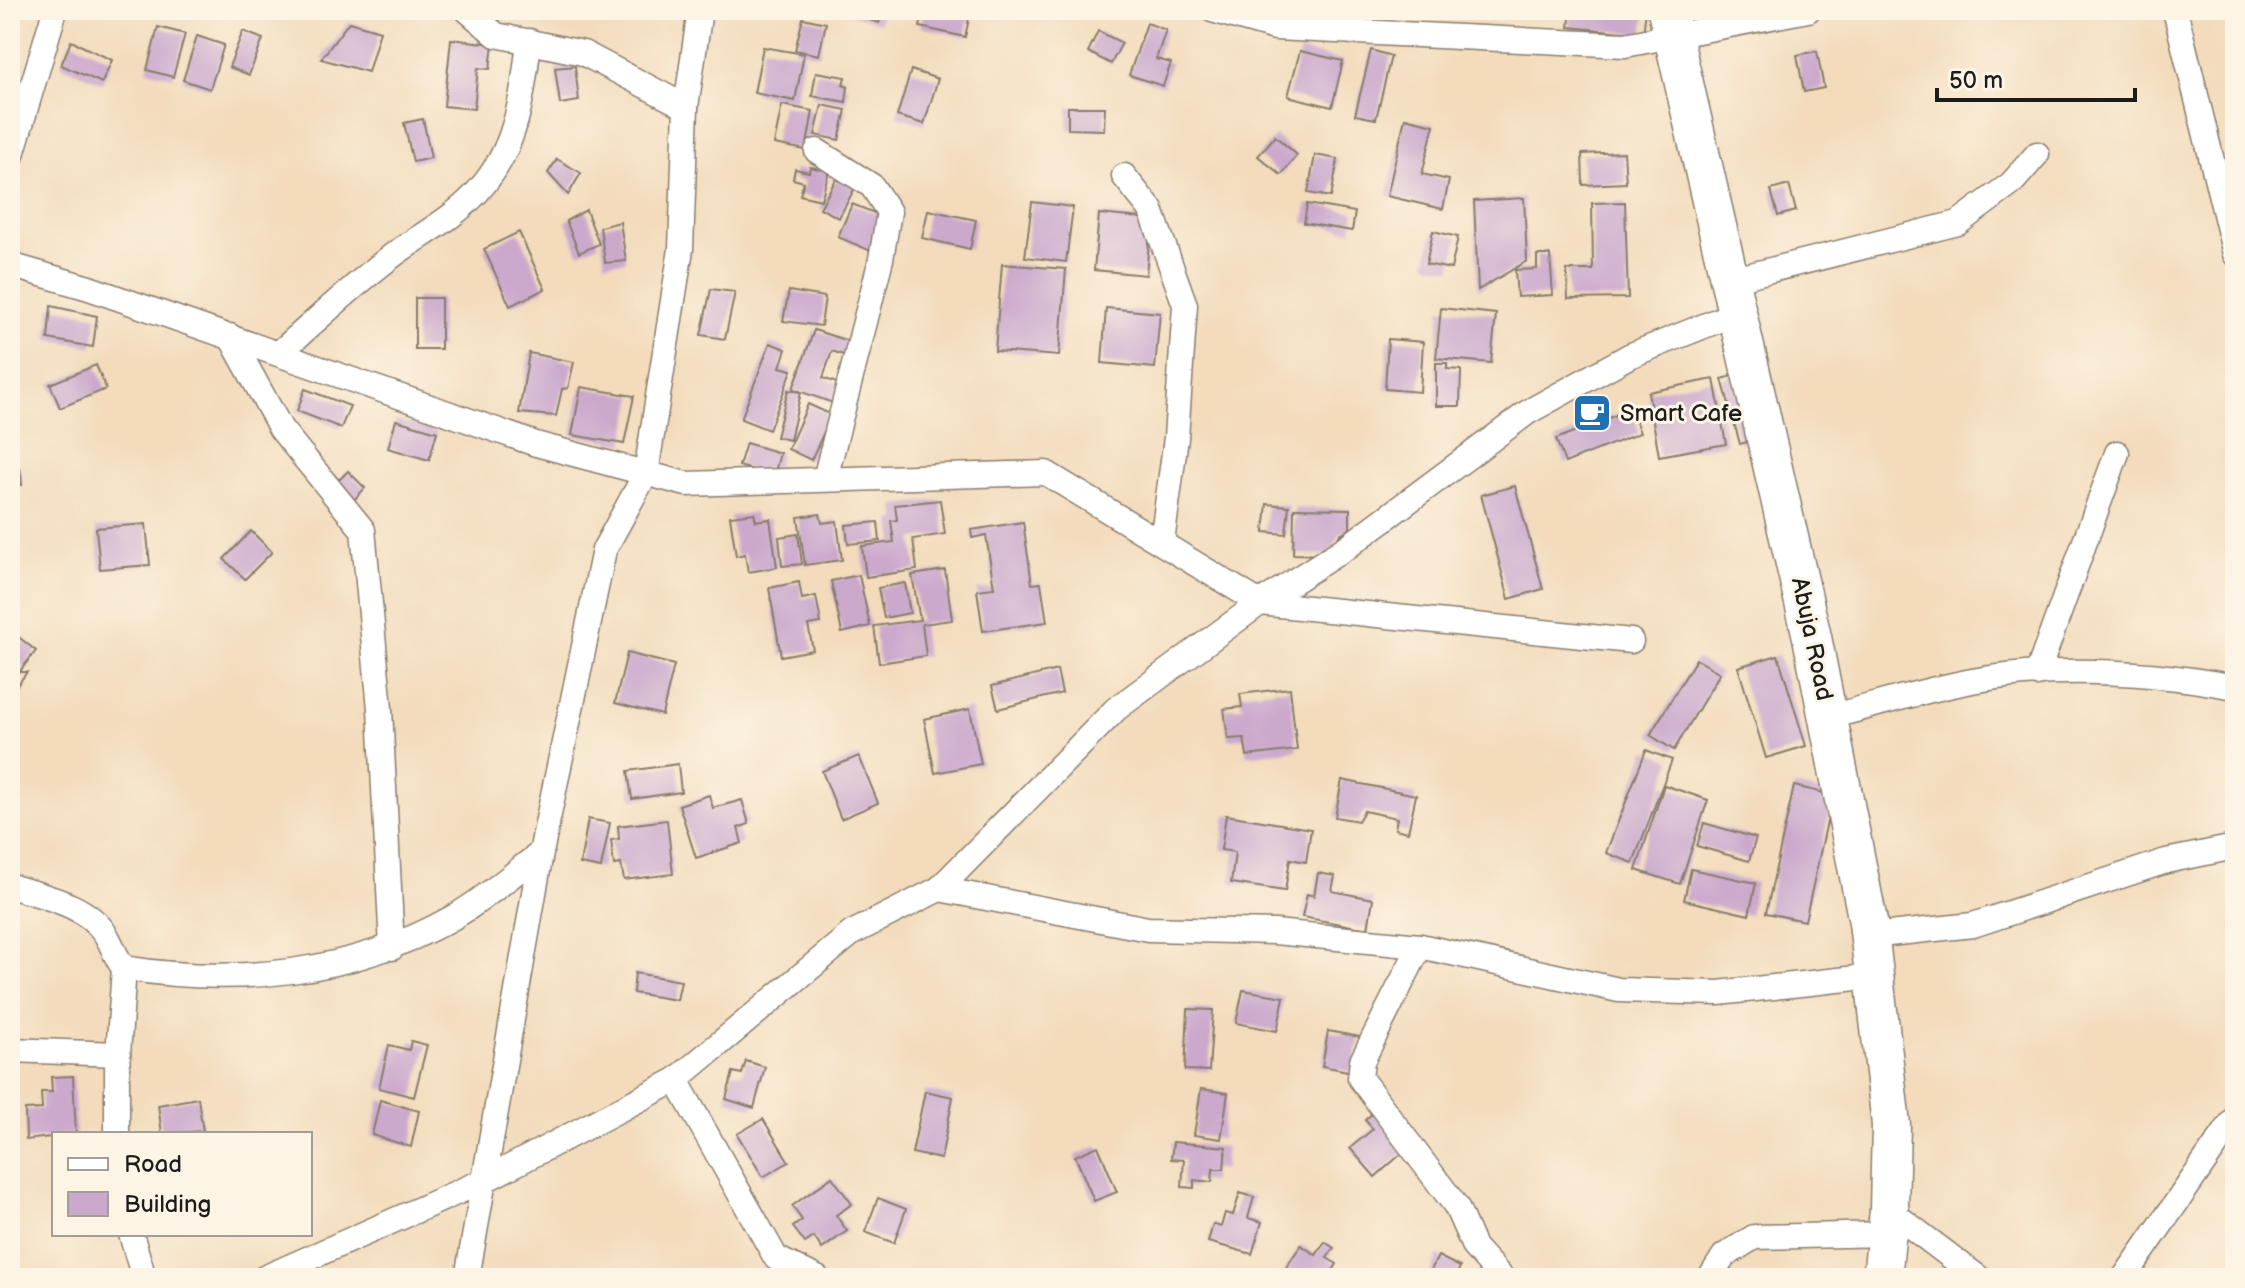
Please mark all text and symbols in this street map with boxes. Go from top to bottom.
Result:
scale bar [1937,52,2135,102]
text: 50 m [1949,66,2003,95]
cafe icon: Smart Cafe [1571,392,1613,434]
place label: Smart Cafe [1620,399,1742,428]
street label: Abuja Road [1785,575,1839,703]
legend [52,1132,312,1236]
text: Road [124,1150,182,1179]
text: Building [124,1190,211,1219]

